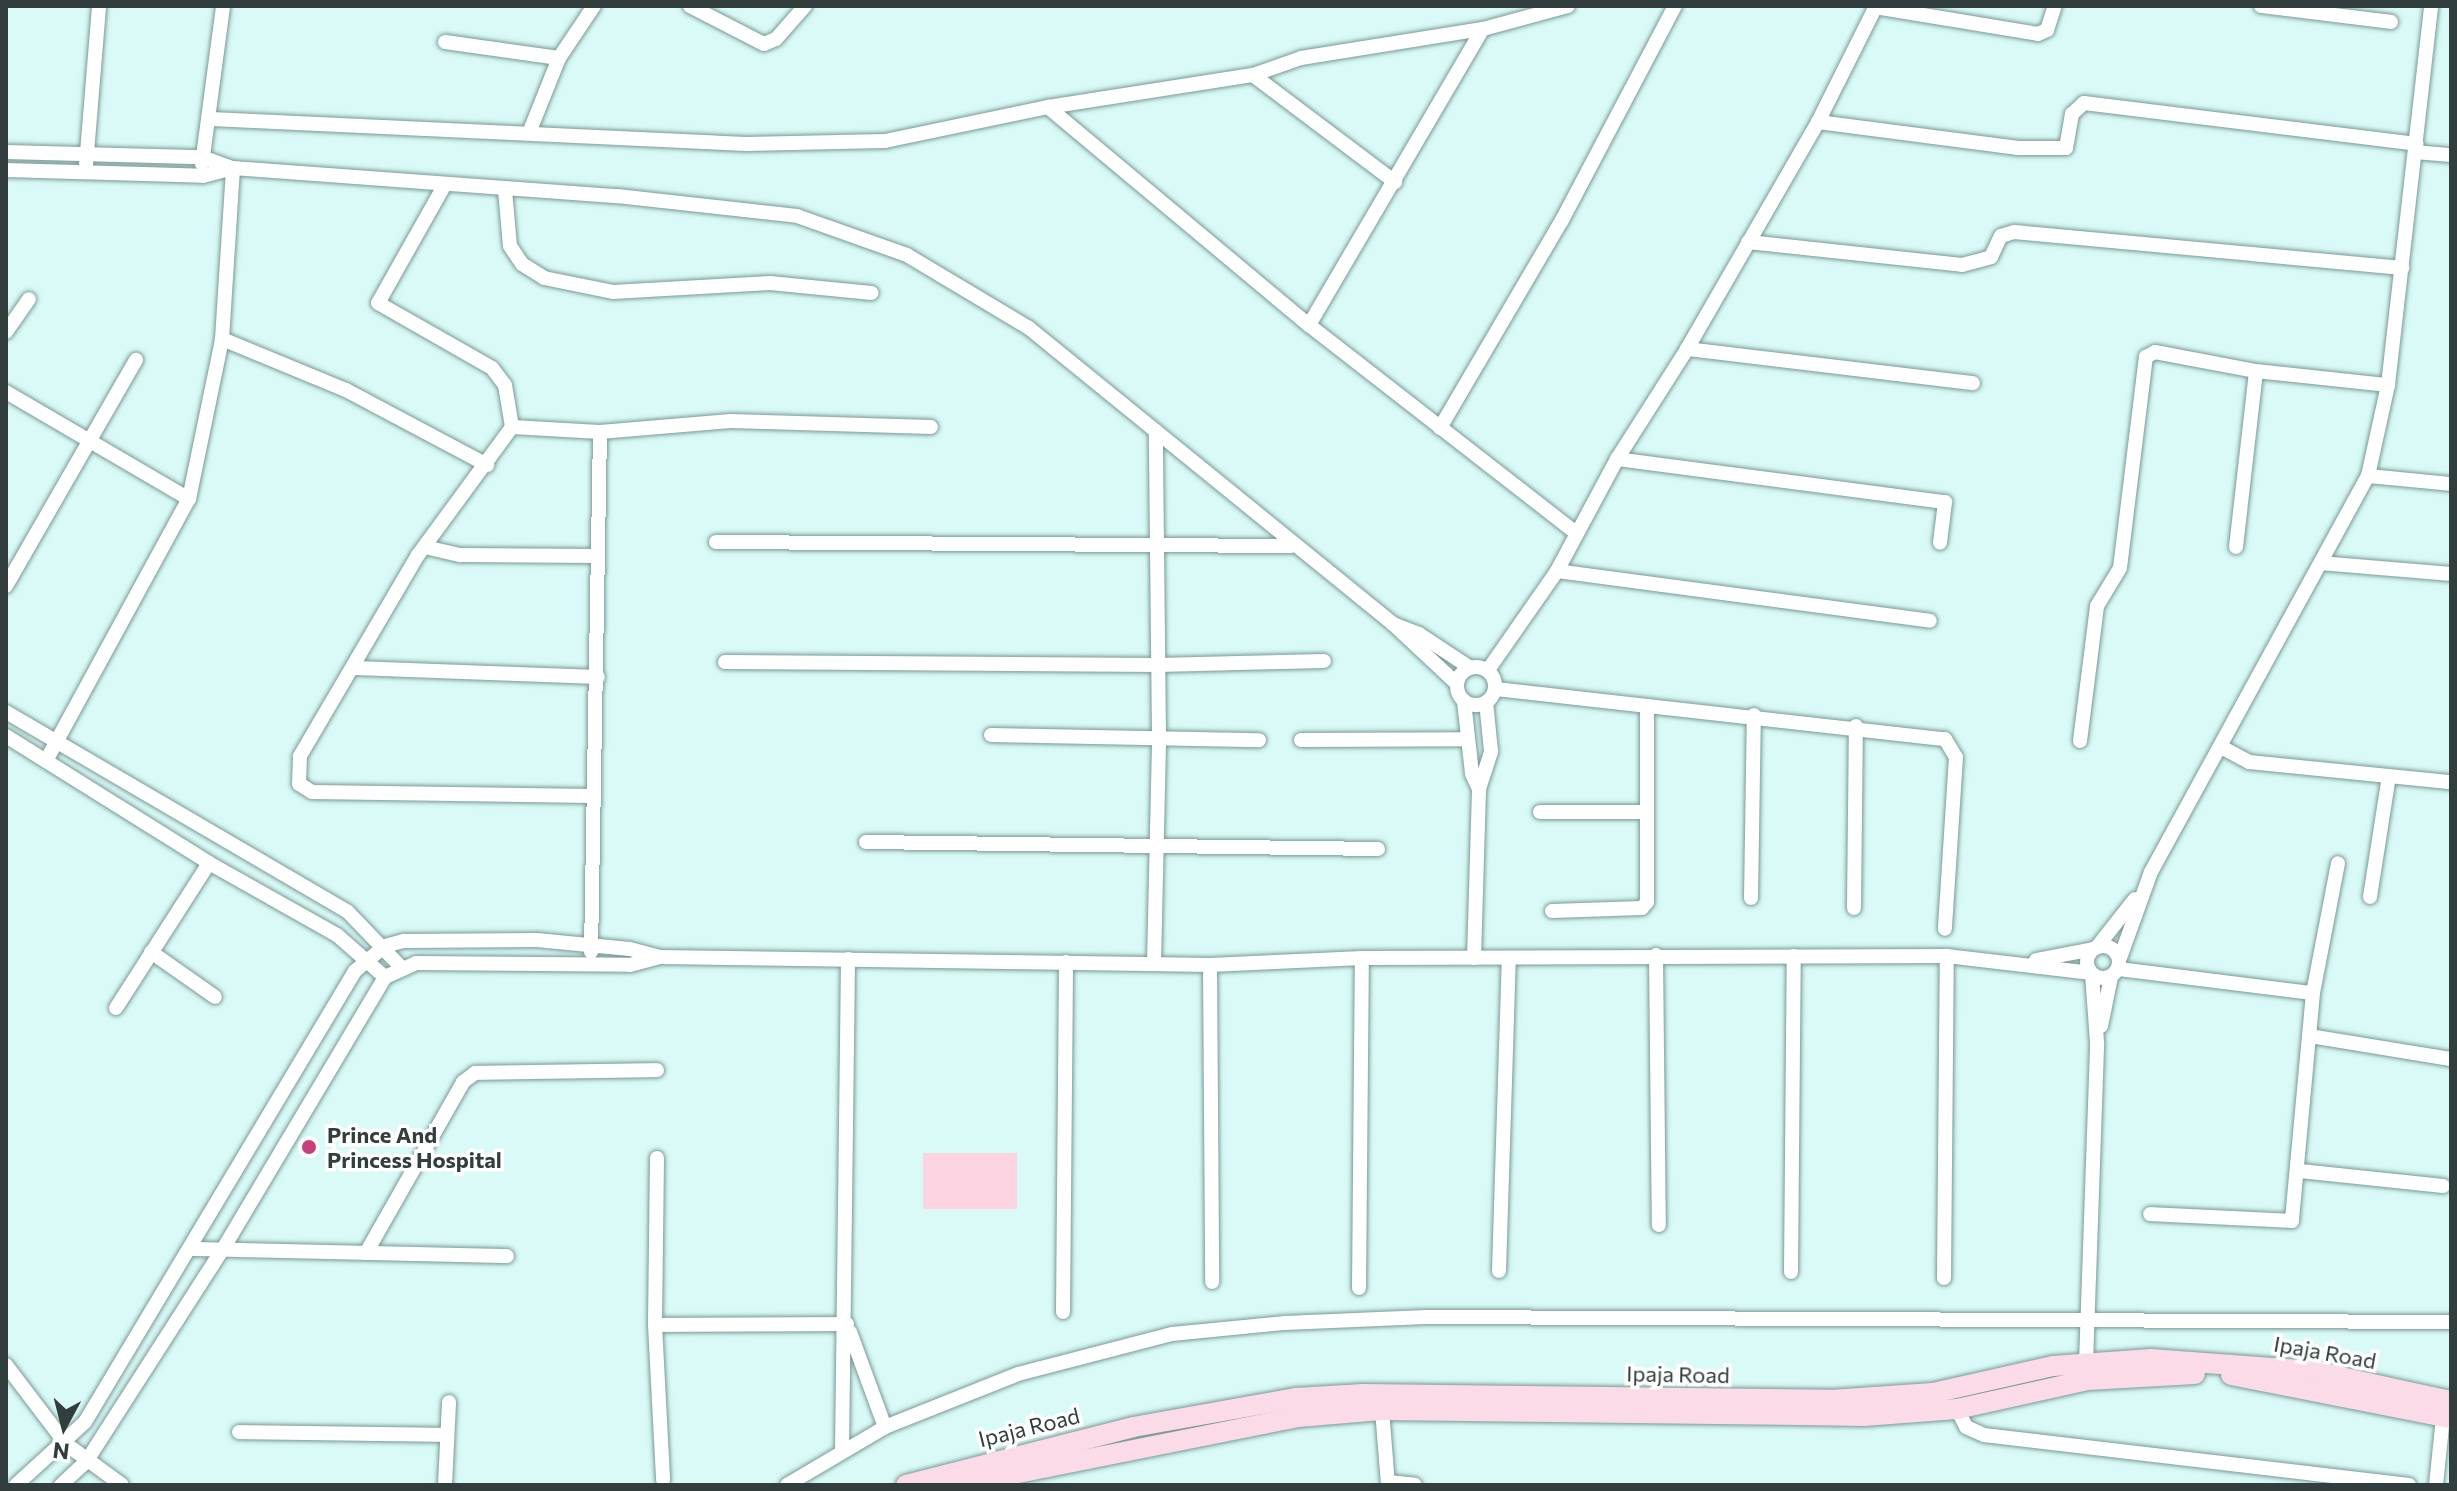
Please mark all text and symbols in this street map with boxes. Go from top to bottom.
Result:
place label: Prince And Princess Hospital [327,1121,502,1172]
marker: Prince And Princess Hospital [298,1136,320,1158]
street label: Ipaja Road [2272,1330,2378,1374]
street label: Ipaja Road [1626,1360,1730,1388]
north arrow [24,1387,104,1467]
street label: Ipaja Road [976,1402,1082,1452]
text: N [51,1437,71,1466]

